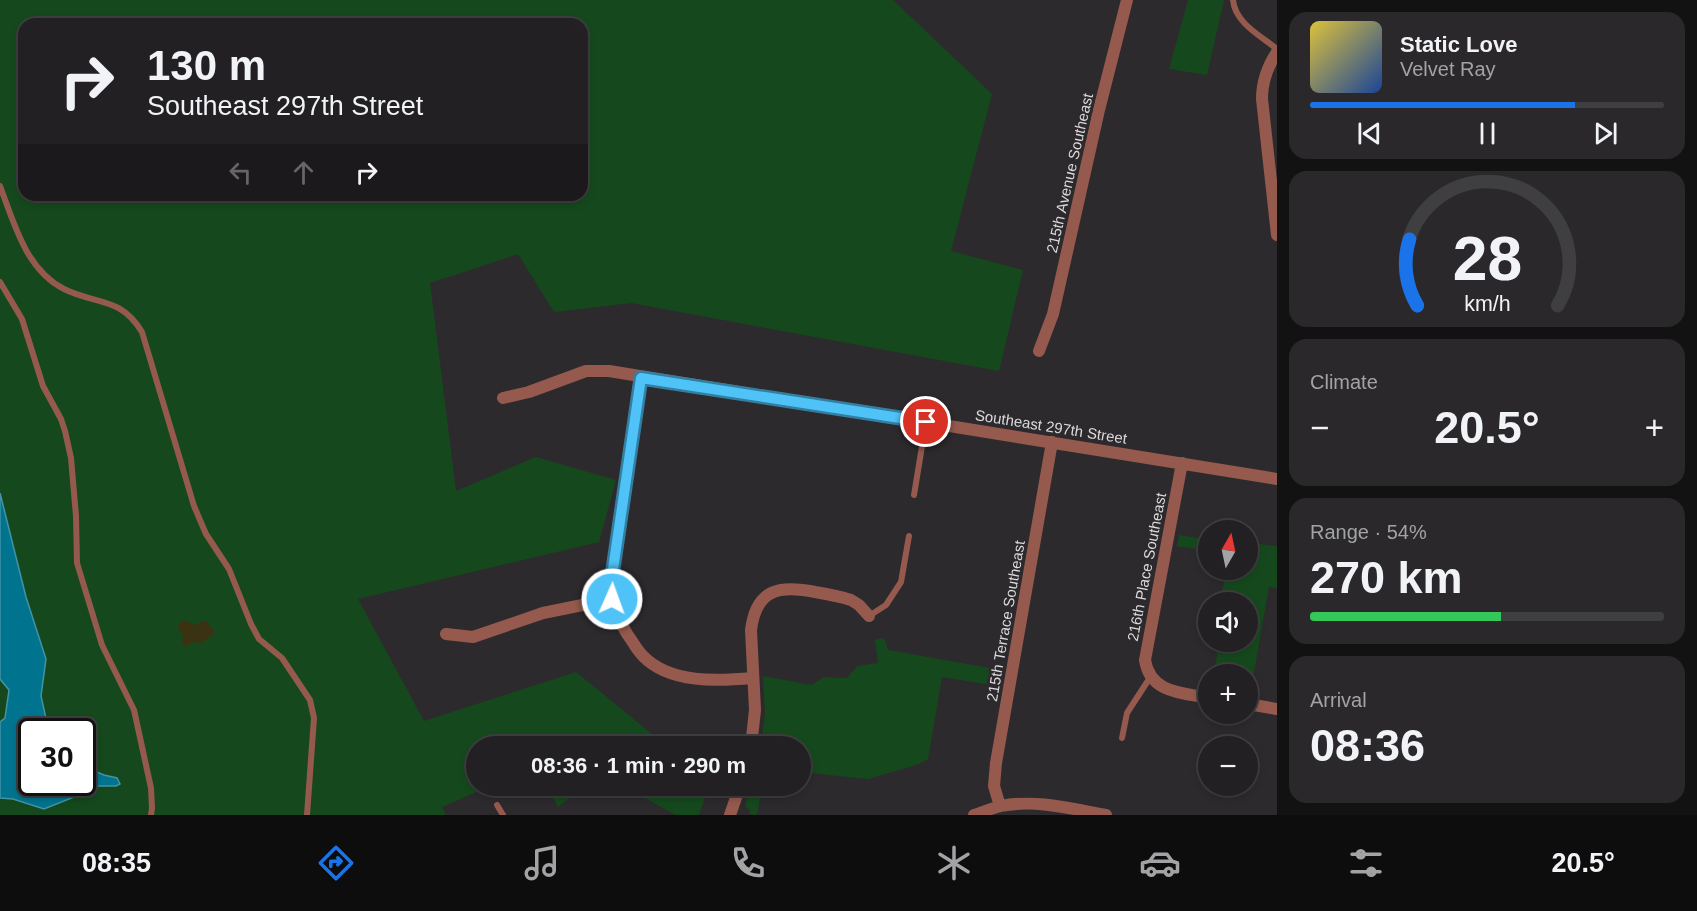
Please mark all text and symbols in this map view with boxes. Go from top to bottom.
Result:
text: Static Love [1400,32,1517,57]
icon: right [48,42,126,120]
text: 130 m [147,42,266,89]
text: Velvet Ray [1400,58,1496,80]
text: Southeast 297th Street [147,91,423,121]
street label: 215th Avenue Southeast [1043,91,1096,254]
icon: previous [1353,117,1386,150]
icon: pause [1471,117,1504,150]
icon: next [1589,117,1622,150]
icon: left [224,156,257,189]
icon: ahead [287,156,320,189]
icon: right [350,156,383,189]
text: 28 [1452,224,1522,293]
text: km/h [1464,292,1510,316]
text: Climate [1310,371,1378,393]
pin [900,396,951,447]
text: 20.5° [1434,402,1540,453]
icon: arrive [909,405,942,438]
street label: Southeast 297th Street [974,406,1129,447]
text: − [1310,409,1329,446]
text: + [1645,409,1664,446]
street label: 216th Place Southeast [1124,490,1169,643]
north arrow [1198,520,1258,580]
map controls [1198,520,1258,796]
text: Range · 54% [1310,521,1427,543]
street label: 215th Terrace Southeast [983,538,1028,703]
text: 270 km [1310,552,1463,603]
position arrow [580,567,644,631]
button: sound [1198,592,1258,652]
button: + [1198,664,1258,724]
text: Arrival [1310,689,1367,711]
speed limit sign: 30 [18,718,96,796]
text: 08:36 [1310,720,1425,771]
button: − [1198,736,1258,796]
text: 08:36 · 1 min · 290 m [531,753,746,778]
icon: directions [315,842,357,884]
icon: music [521,842,563,884]
icon: phone [727,842,769,884]
icon: climate [933,842,975,884]
icon: car [1139,842,1181,884]
icon: filters [1345,842,1387,884]
text: 08:35 [82,848,151,878]
text: 20.5° [1552,848,1615,878]

